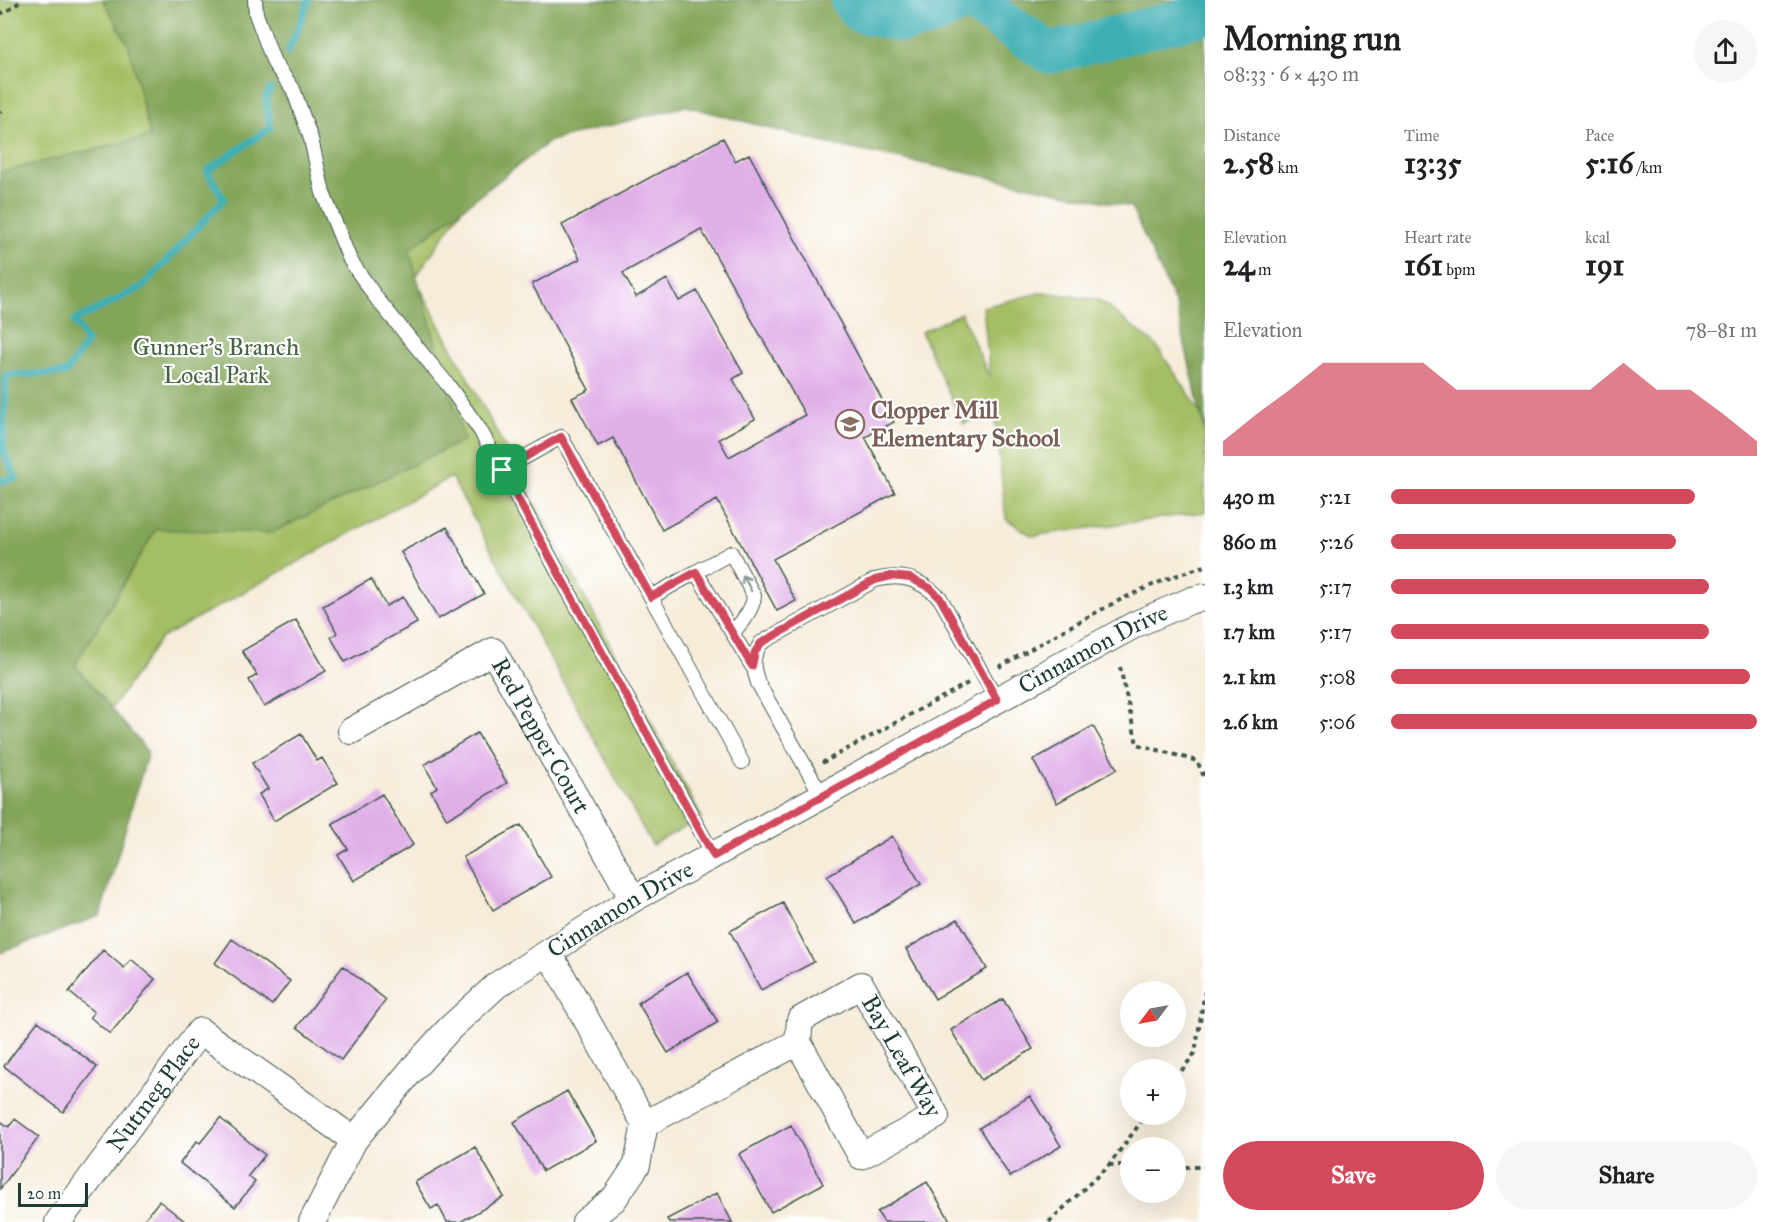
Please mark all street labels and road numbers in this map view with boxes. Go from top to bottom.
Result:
street label: Cinnamon Drive [1013,597,1172,701]
street label: Red Pepper Court [485,652,597,819]
street label: Cinnamon Drive [541,854,698,965]
street label: Bay Leaf Way [855,990,949,1123]
street label: Nutmeg Place [100,1029,207,1158]

